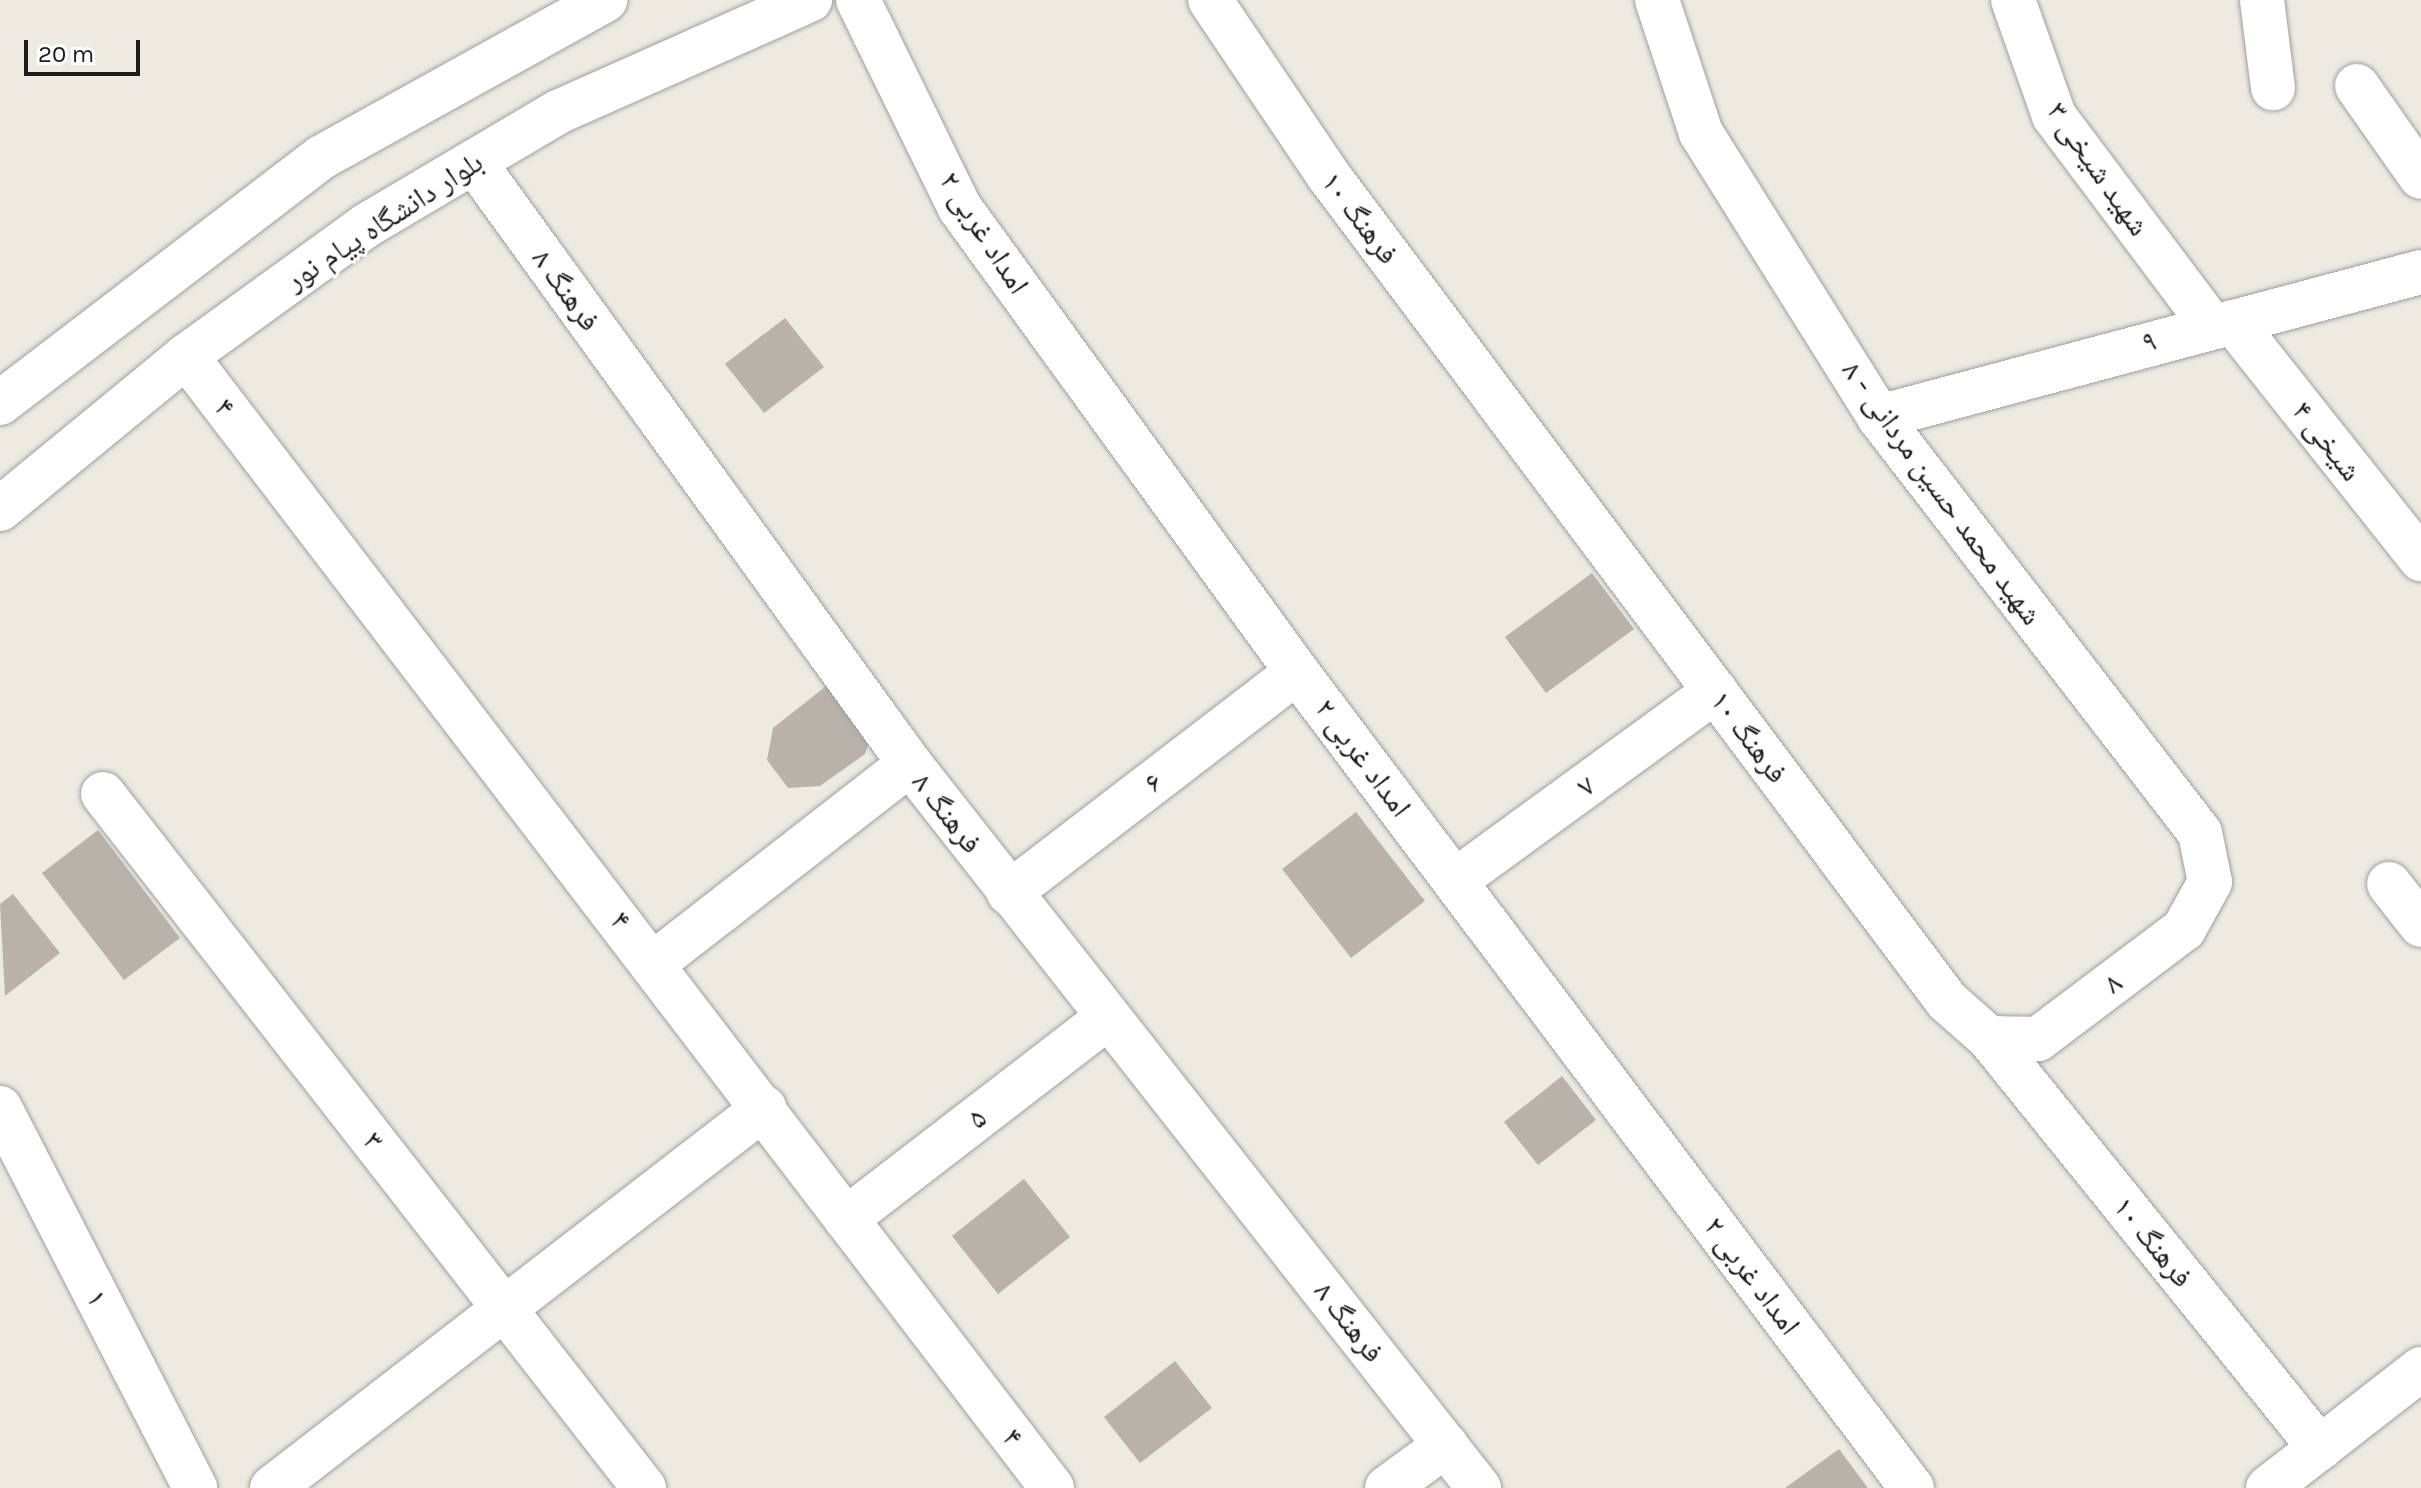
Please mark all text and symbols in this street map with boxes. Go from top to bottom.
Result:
scale bar [28,24,144,74]
text: 20 m [38,40,94,68]
street label: شهید شیخی ۳ [2039,95,2157,243]
street label: بلوار دانشگاه پیام نور [278,144,490,298]
street label: امداد غربی ۲ [931,165,1037,301]
street label: فرهنگ ۱۰ [1314,165,1406,271]
street label: فرهنگ ۸ [524,242,608,338]
street label: ۹ [2138,322,2160,360]
street label: شهید محمد حسین مردانی - ۸ [1834,354,2050,632]
street label: ۴ [207,391,243,423]
street label: شیخی ۴ [2285,394,2369,488]
street label: فرهنگ ۱۰ [1703,684,1795,790]
street label: امداد غربی ۲ [1307,692,1419,824]
street label: ۶ [1137,764,1169,800]
street label: فرهنگ ۸ [904,765,990,861]
street label: ۷ [1570,767,1602,805]
street label: ۴ [603,904,639,936]
street label: ۸ [2097,965,2129,1001]
street label: ۵ [961,1100,993,1136]
street label: ۳ [355,1125,391,1157]
street label: فرهنگ ۱۰ [2106,1189,2200,1295]
street label: امداد غربی ۲ [1696,1210,1808,1342]
street label: فرهنگ ۸ [1306,1274,1392,1370]
street label: ۱ [78,1284,116,1312]
street label: ۴ [995,1421,1031,1453]

